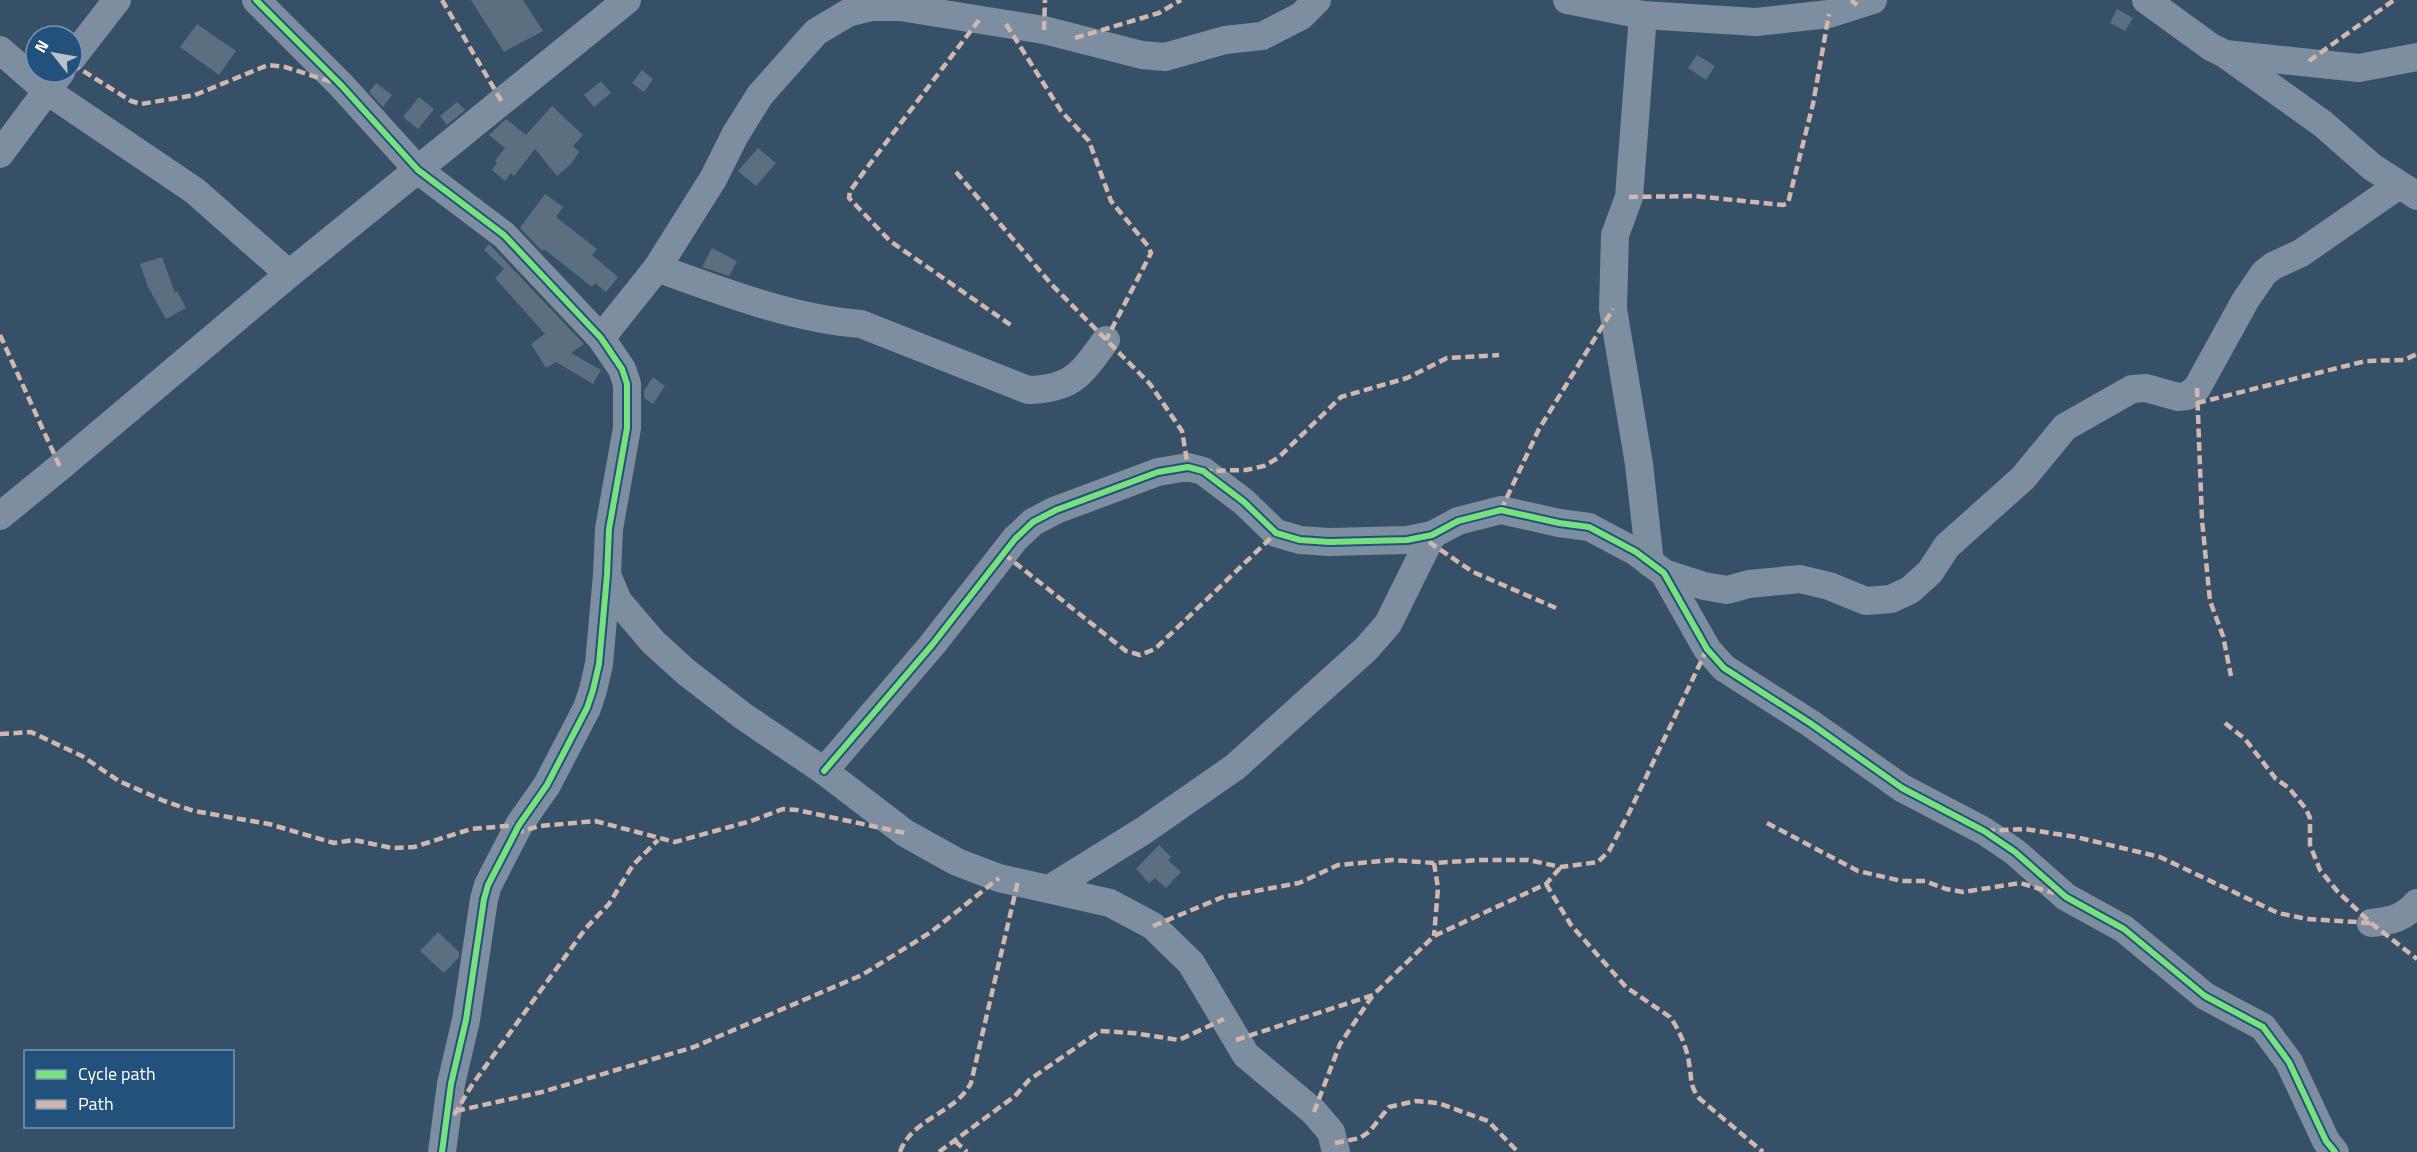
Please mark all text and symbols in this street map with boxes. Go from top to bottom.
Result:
north arrow [24,24,84,84]
text: N [28,35,54,57]
legend [24,1050,234,1128]
text: Cycle path [78,1060,156,1087]
text: Path [78,1090,114,1117]

